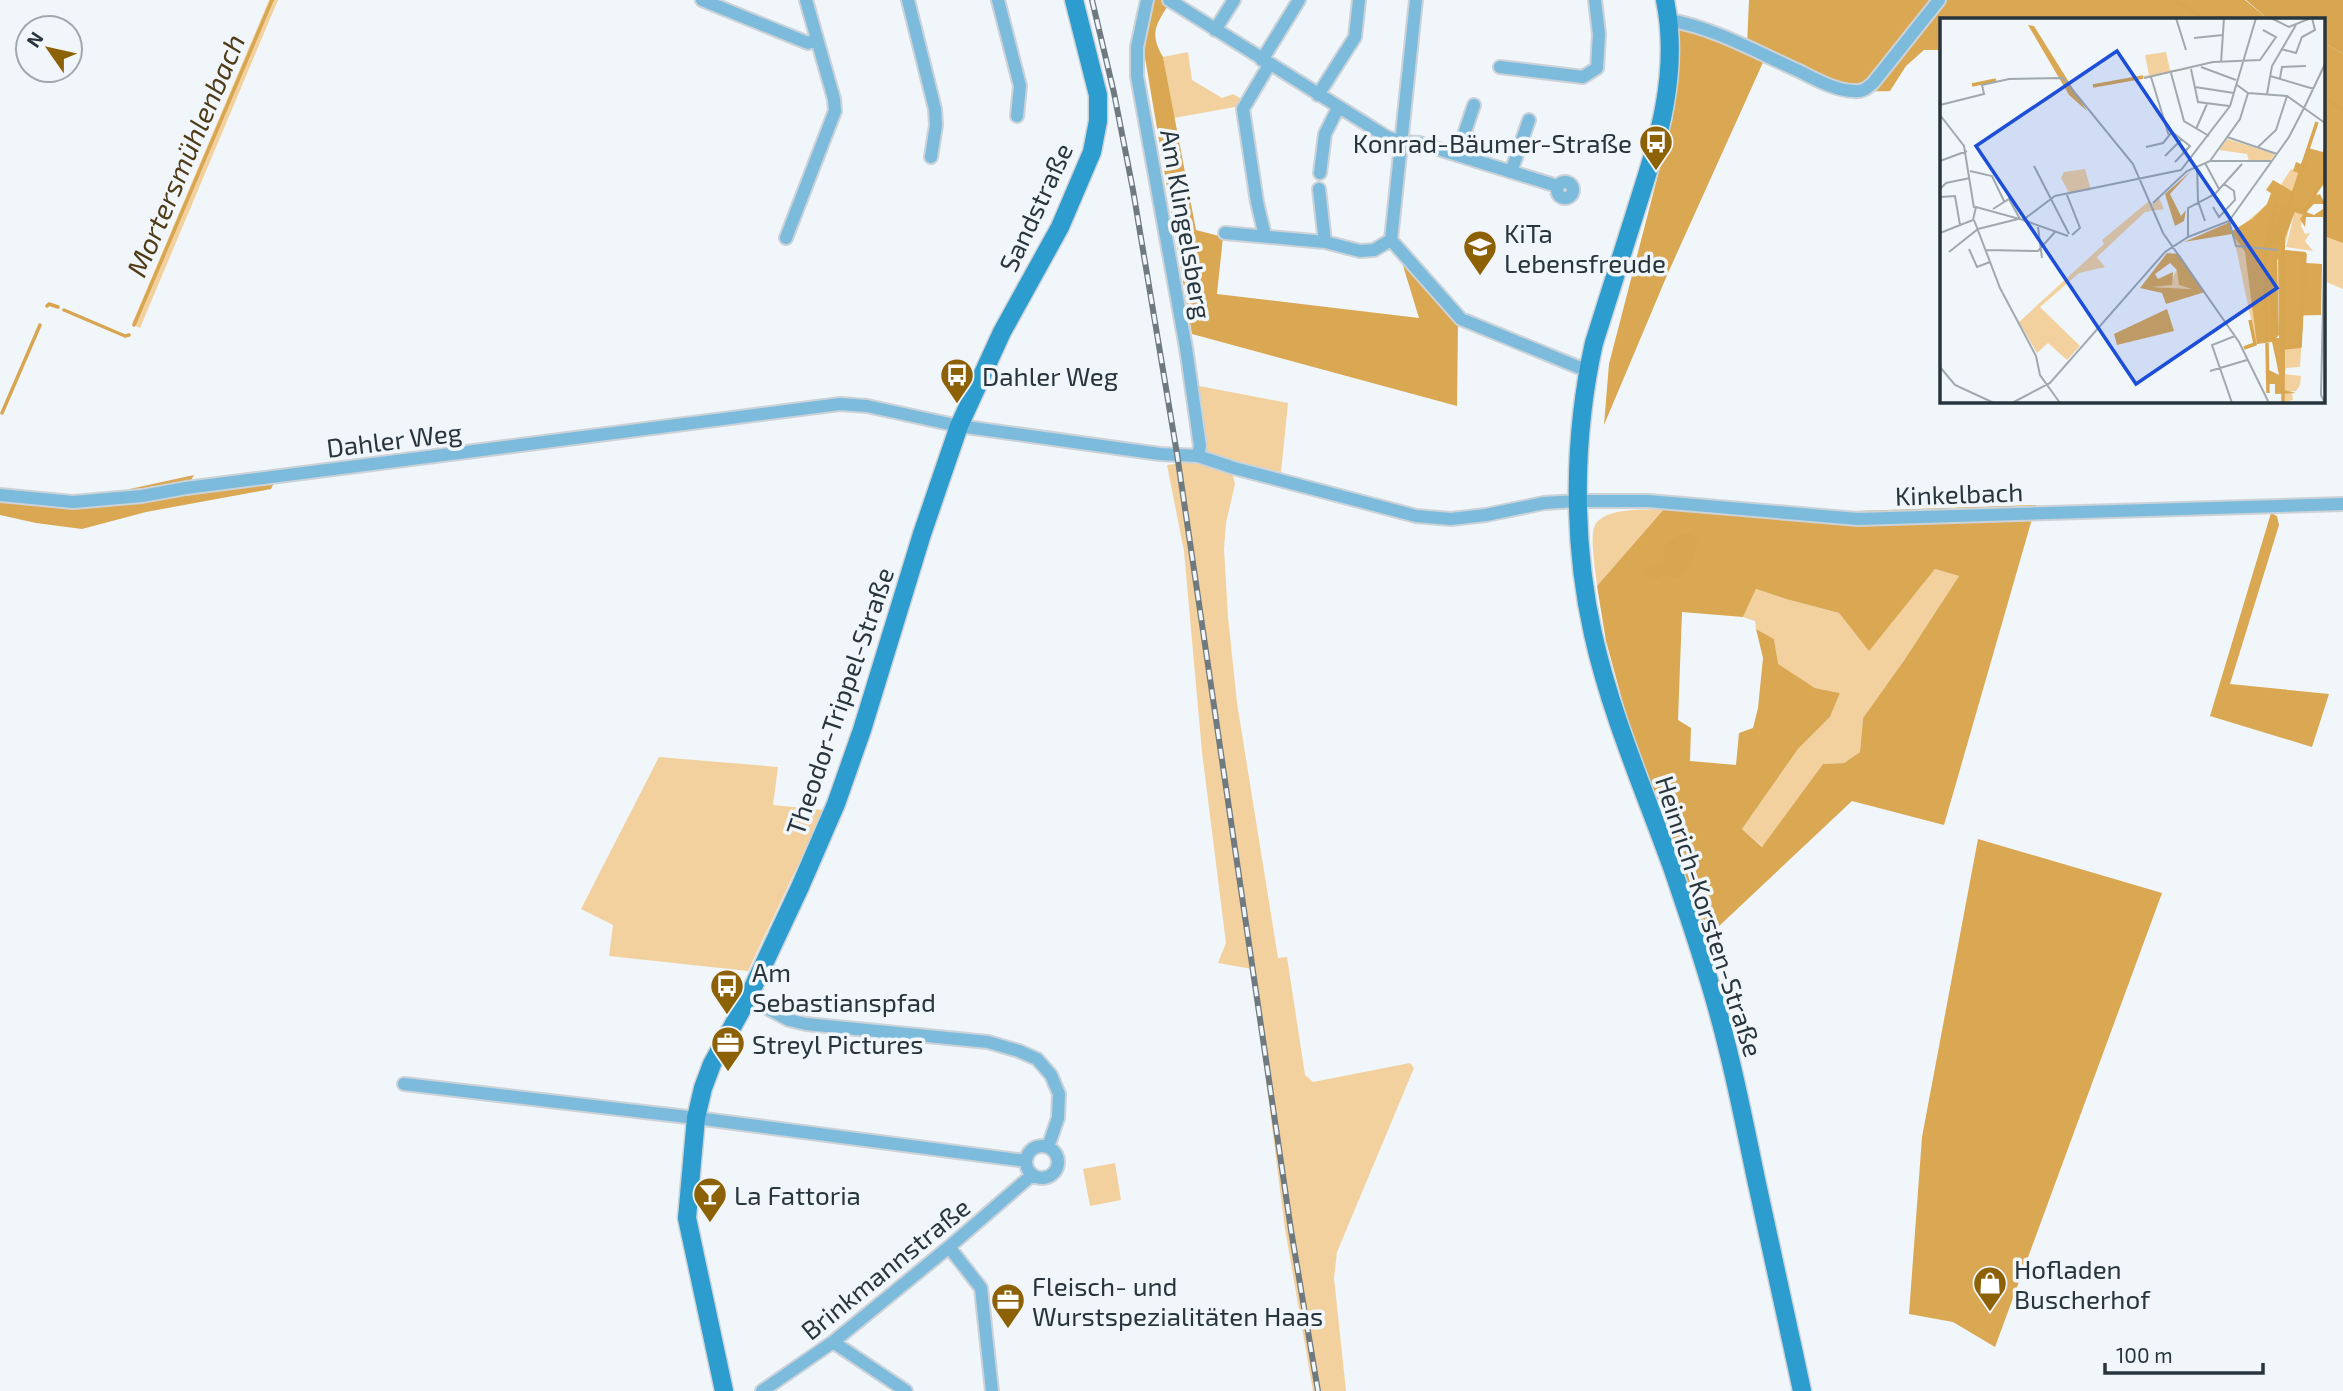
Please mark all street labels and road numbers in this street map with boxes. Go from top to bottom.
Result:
street label: Am Klingelsberg [1155,127,1219,321]
street label: Sandstraße [992,138,1078,276]
street label: Dahler Weg [324,415,464,463]
street label: Kinkelbach [1894,475,2024,511]
street label: Theodor-Trippel-Straße [779,563,899,839]
street label: Heinrich-Korsten-Straße [1650,772,1770,1060]
street label: Brinkmannstraße [794,1191,976,1345]

